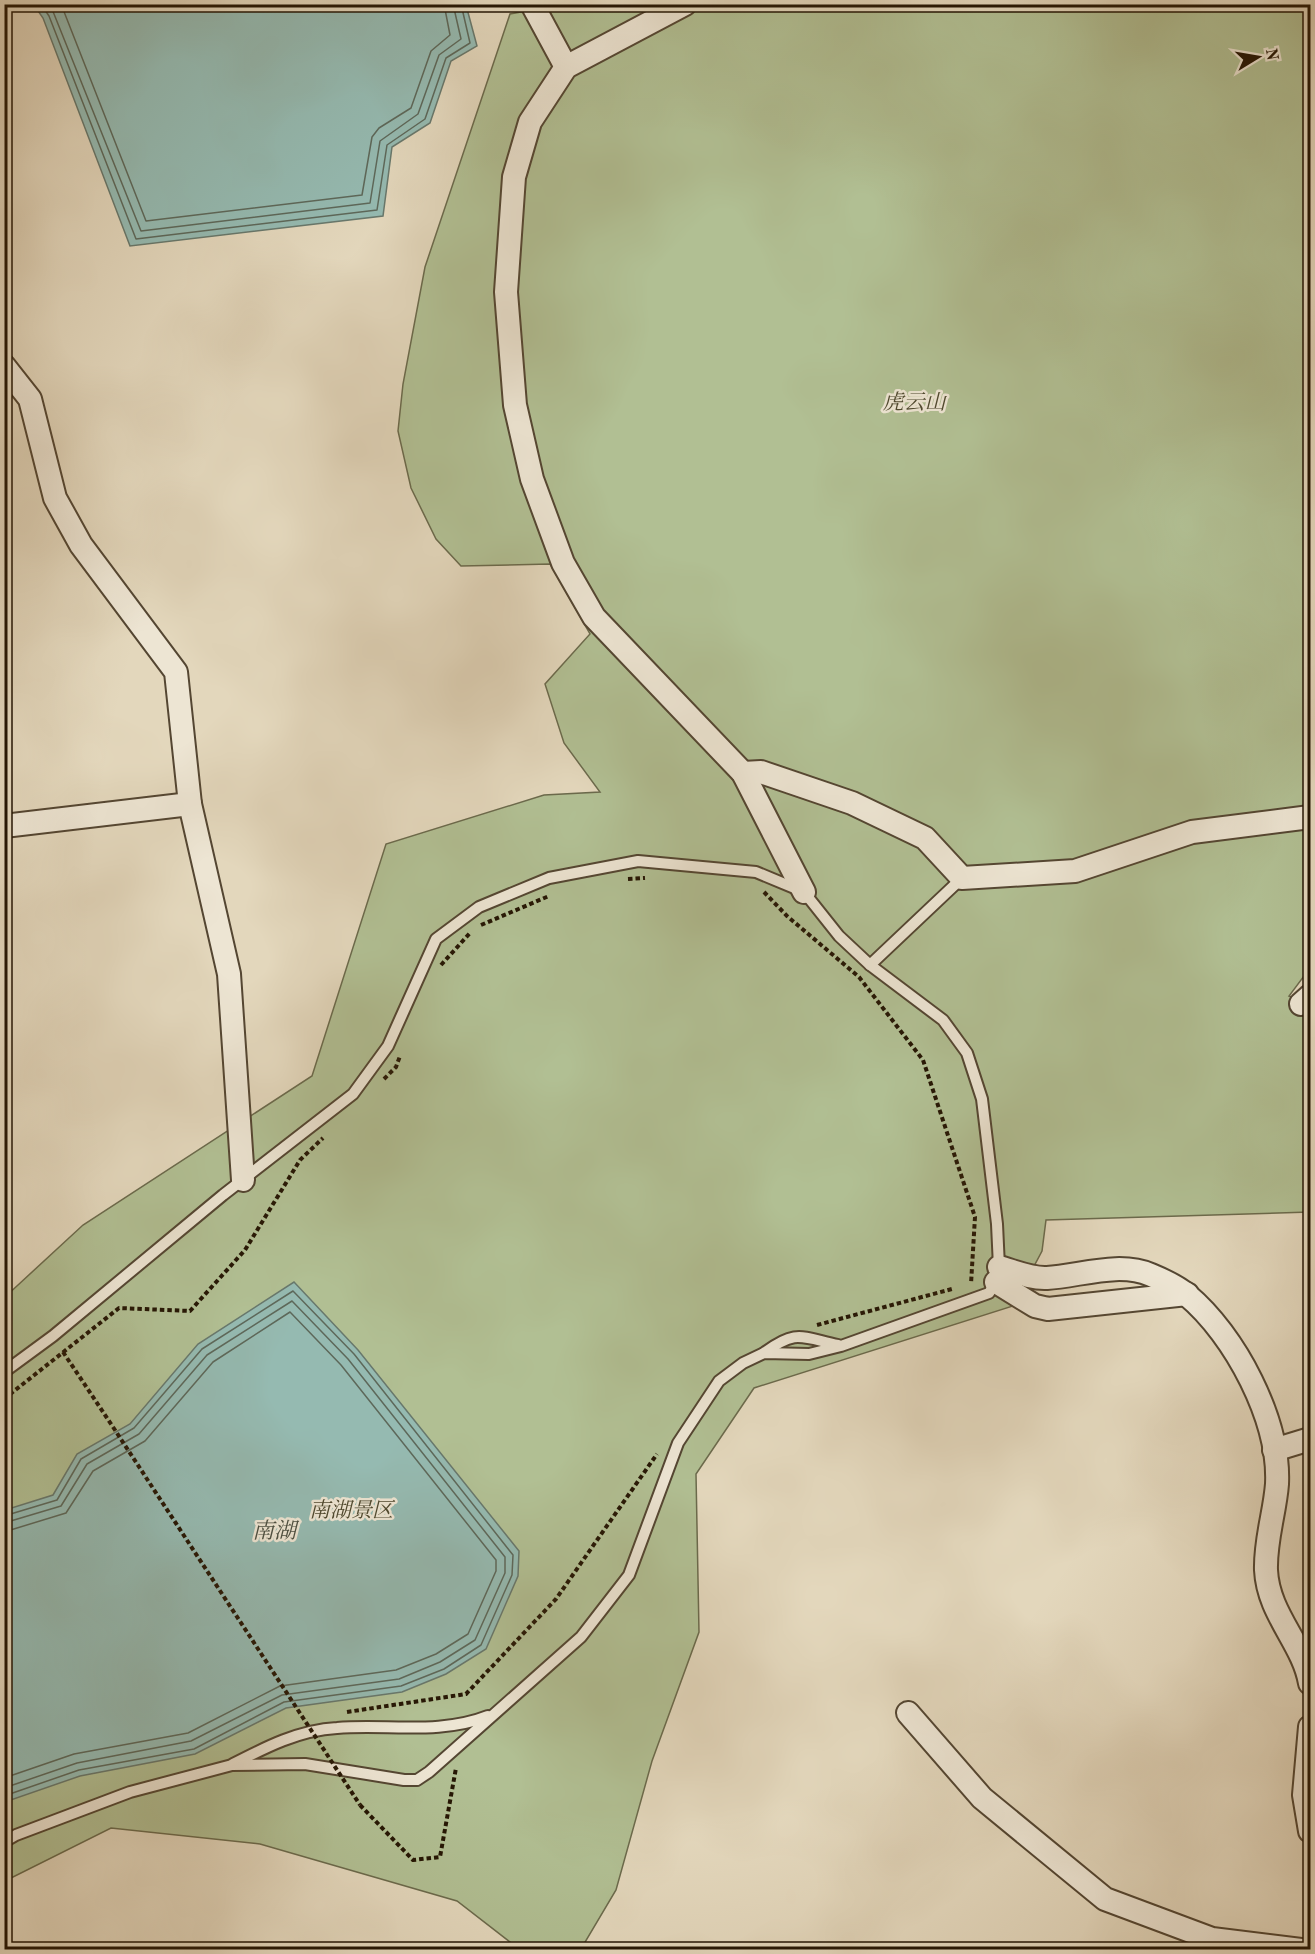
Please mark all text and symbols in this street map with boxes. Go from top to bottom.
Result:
north arrow [1228,27,1288,87]
text: N [1262,47,1280,63]
park label: 虎云山 [883,391,947,414]
park label: 南湖景区 [309,1499,396,1522]
water label: 南湖 [252,1519,300,1543]

